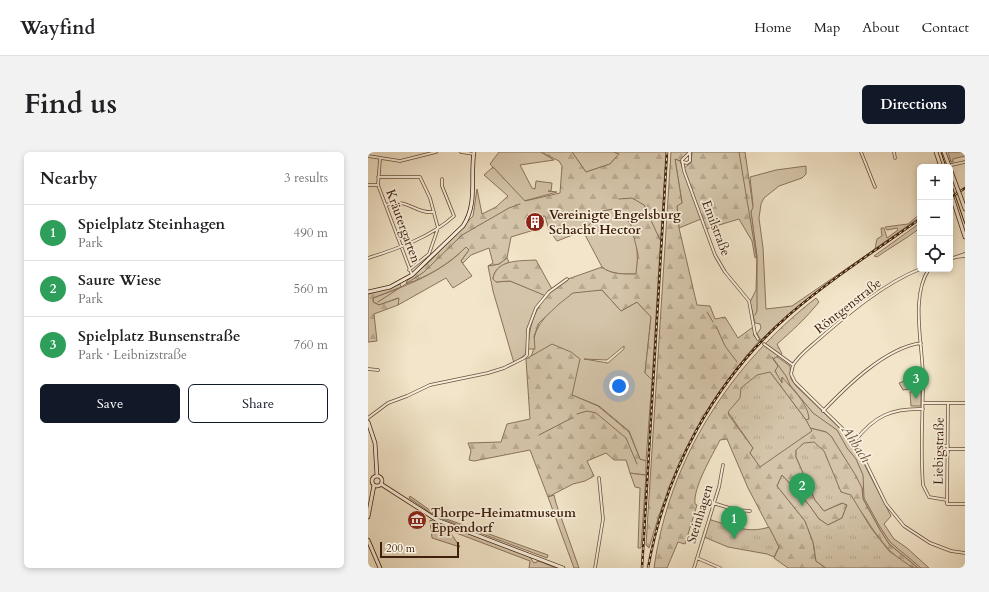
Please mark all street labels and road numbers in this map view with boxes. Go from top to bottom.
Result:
street label: Kräutergarten [381,187,425,266]
street label: Emilstraße [697,197,735,259]
street label: Röntgenstraße [811,274,885,338]
street label: Liebigstraße [929,417,949,485]
street label: Steinhagen [682,482,718,546]

